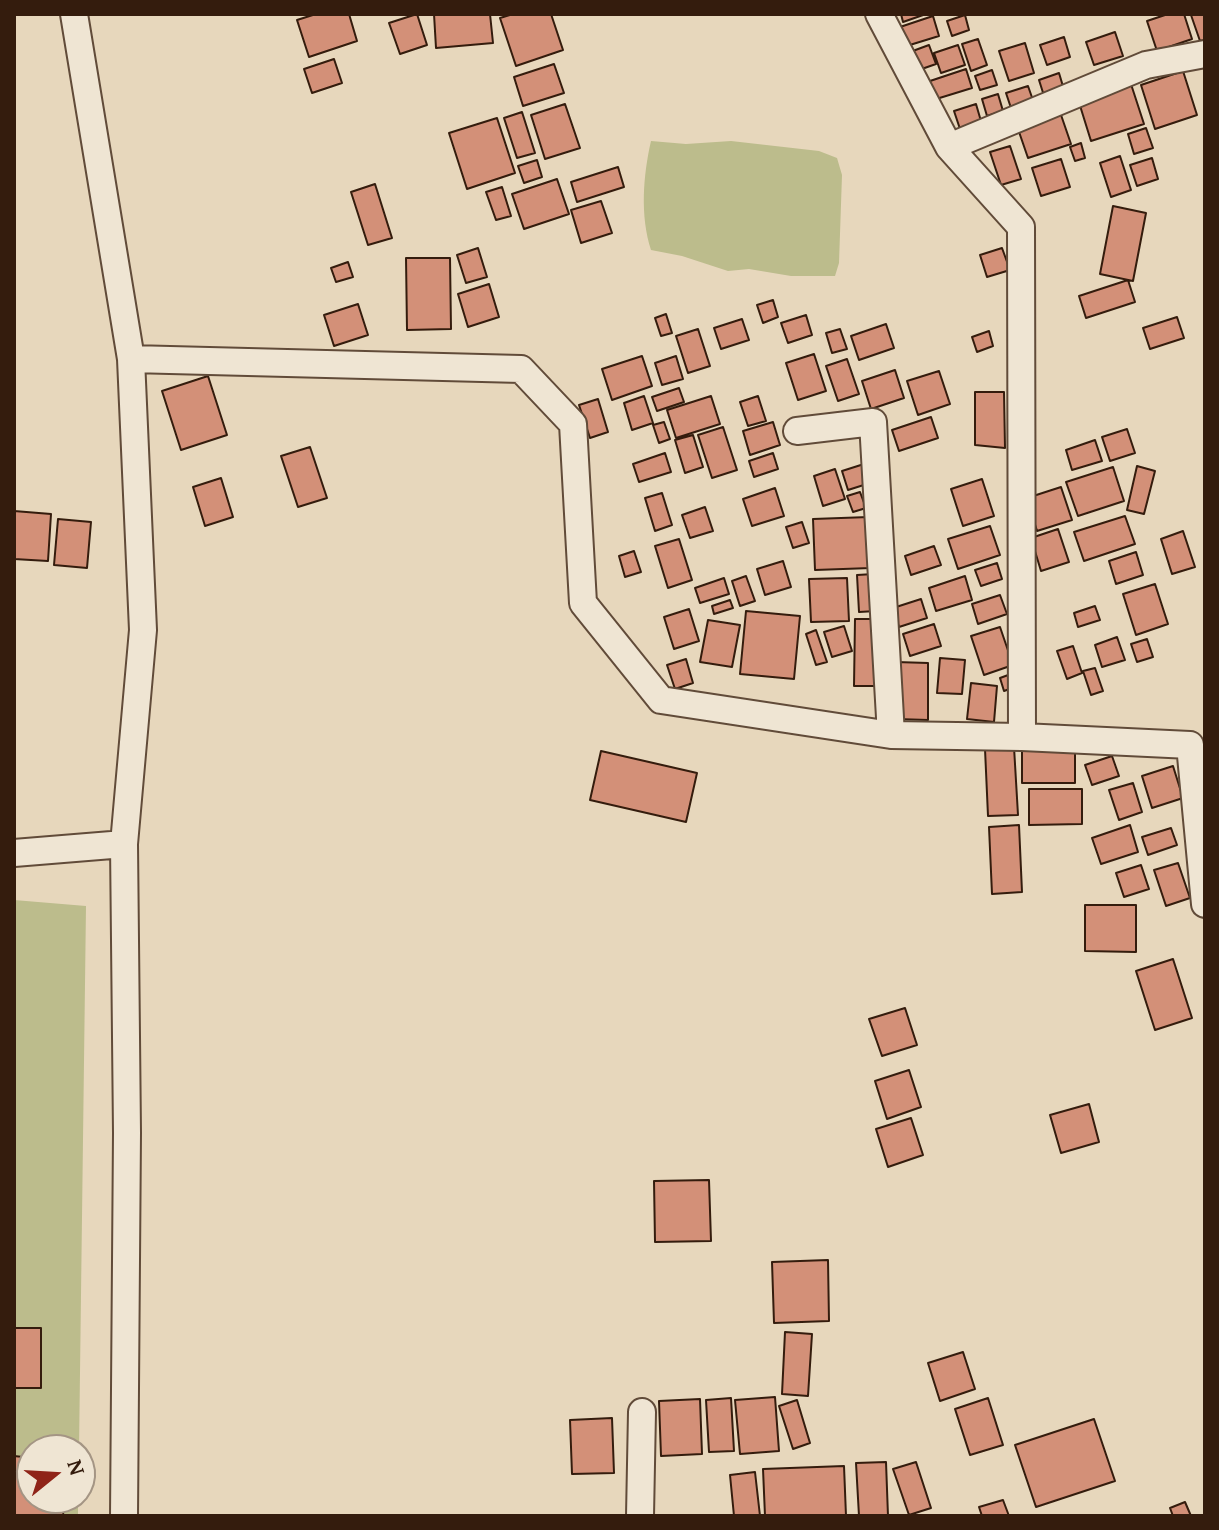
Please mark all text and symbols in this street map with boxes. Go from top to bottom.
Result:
north arrow [16,1434,96,1514]
text: N [59,1455,94,1479]

